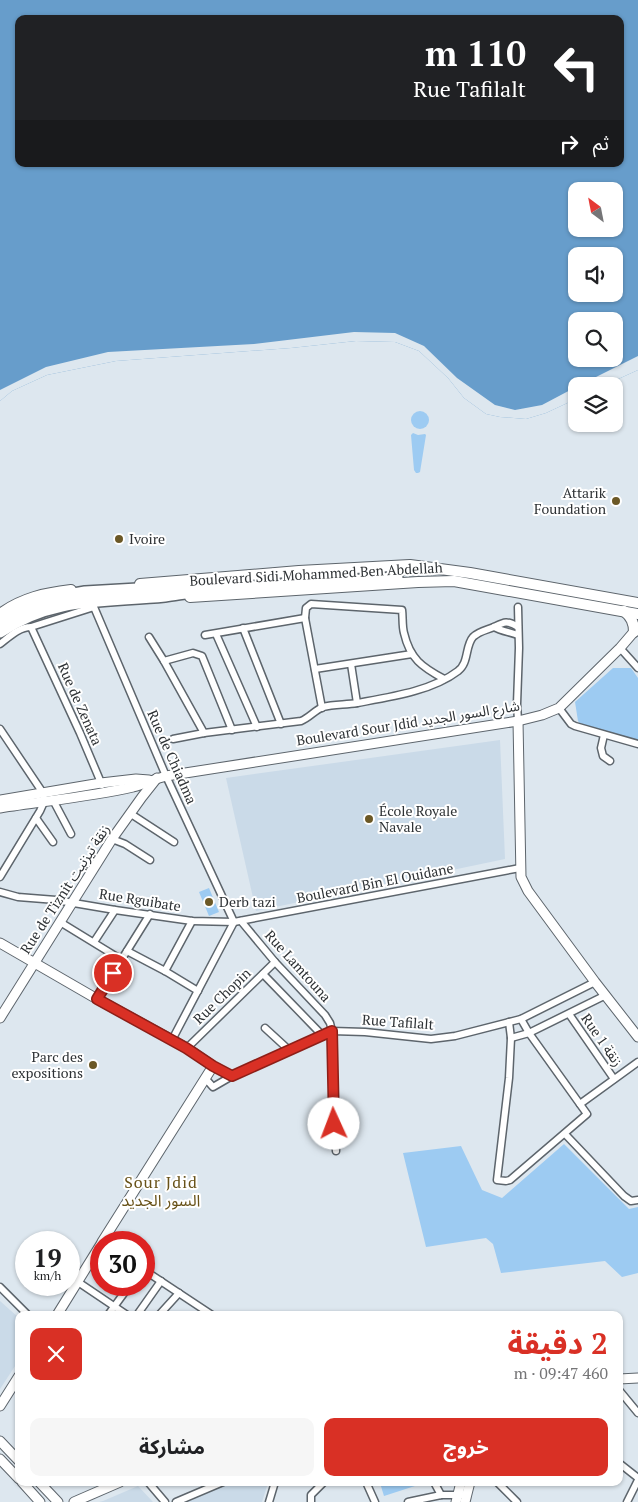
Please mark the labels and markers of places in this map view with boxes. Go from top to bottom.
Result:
place label: Attarik Foundation [534,483,607,518]
marker: Attarik Foundation [610,495,622,507]
place label: Ivoire [129,529,165,548]
marker: Ivoire [113,533,125,545]
place label: École Royale Navale [379,801,457,836]
marker: École Royale Navale [363,813,375,825]
place label: Derb tazi [219,892,276,911]
marker: Derb tazi [203,896,215,908]
pin [92,952,134,994]
place label: Parc des expositions [11,1047,83,1082]
marker: Parc des expositions [87,1059,99,1071]

